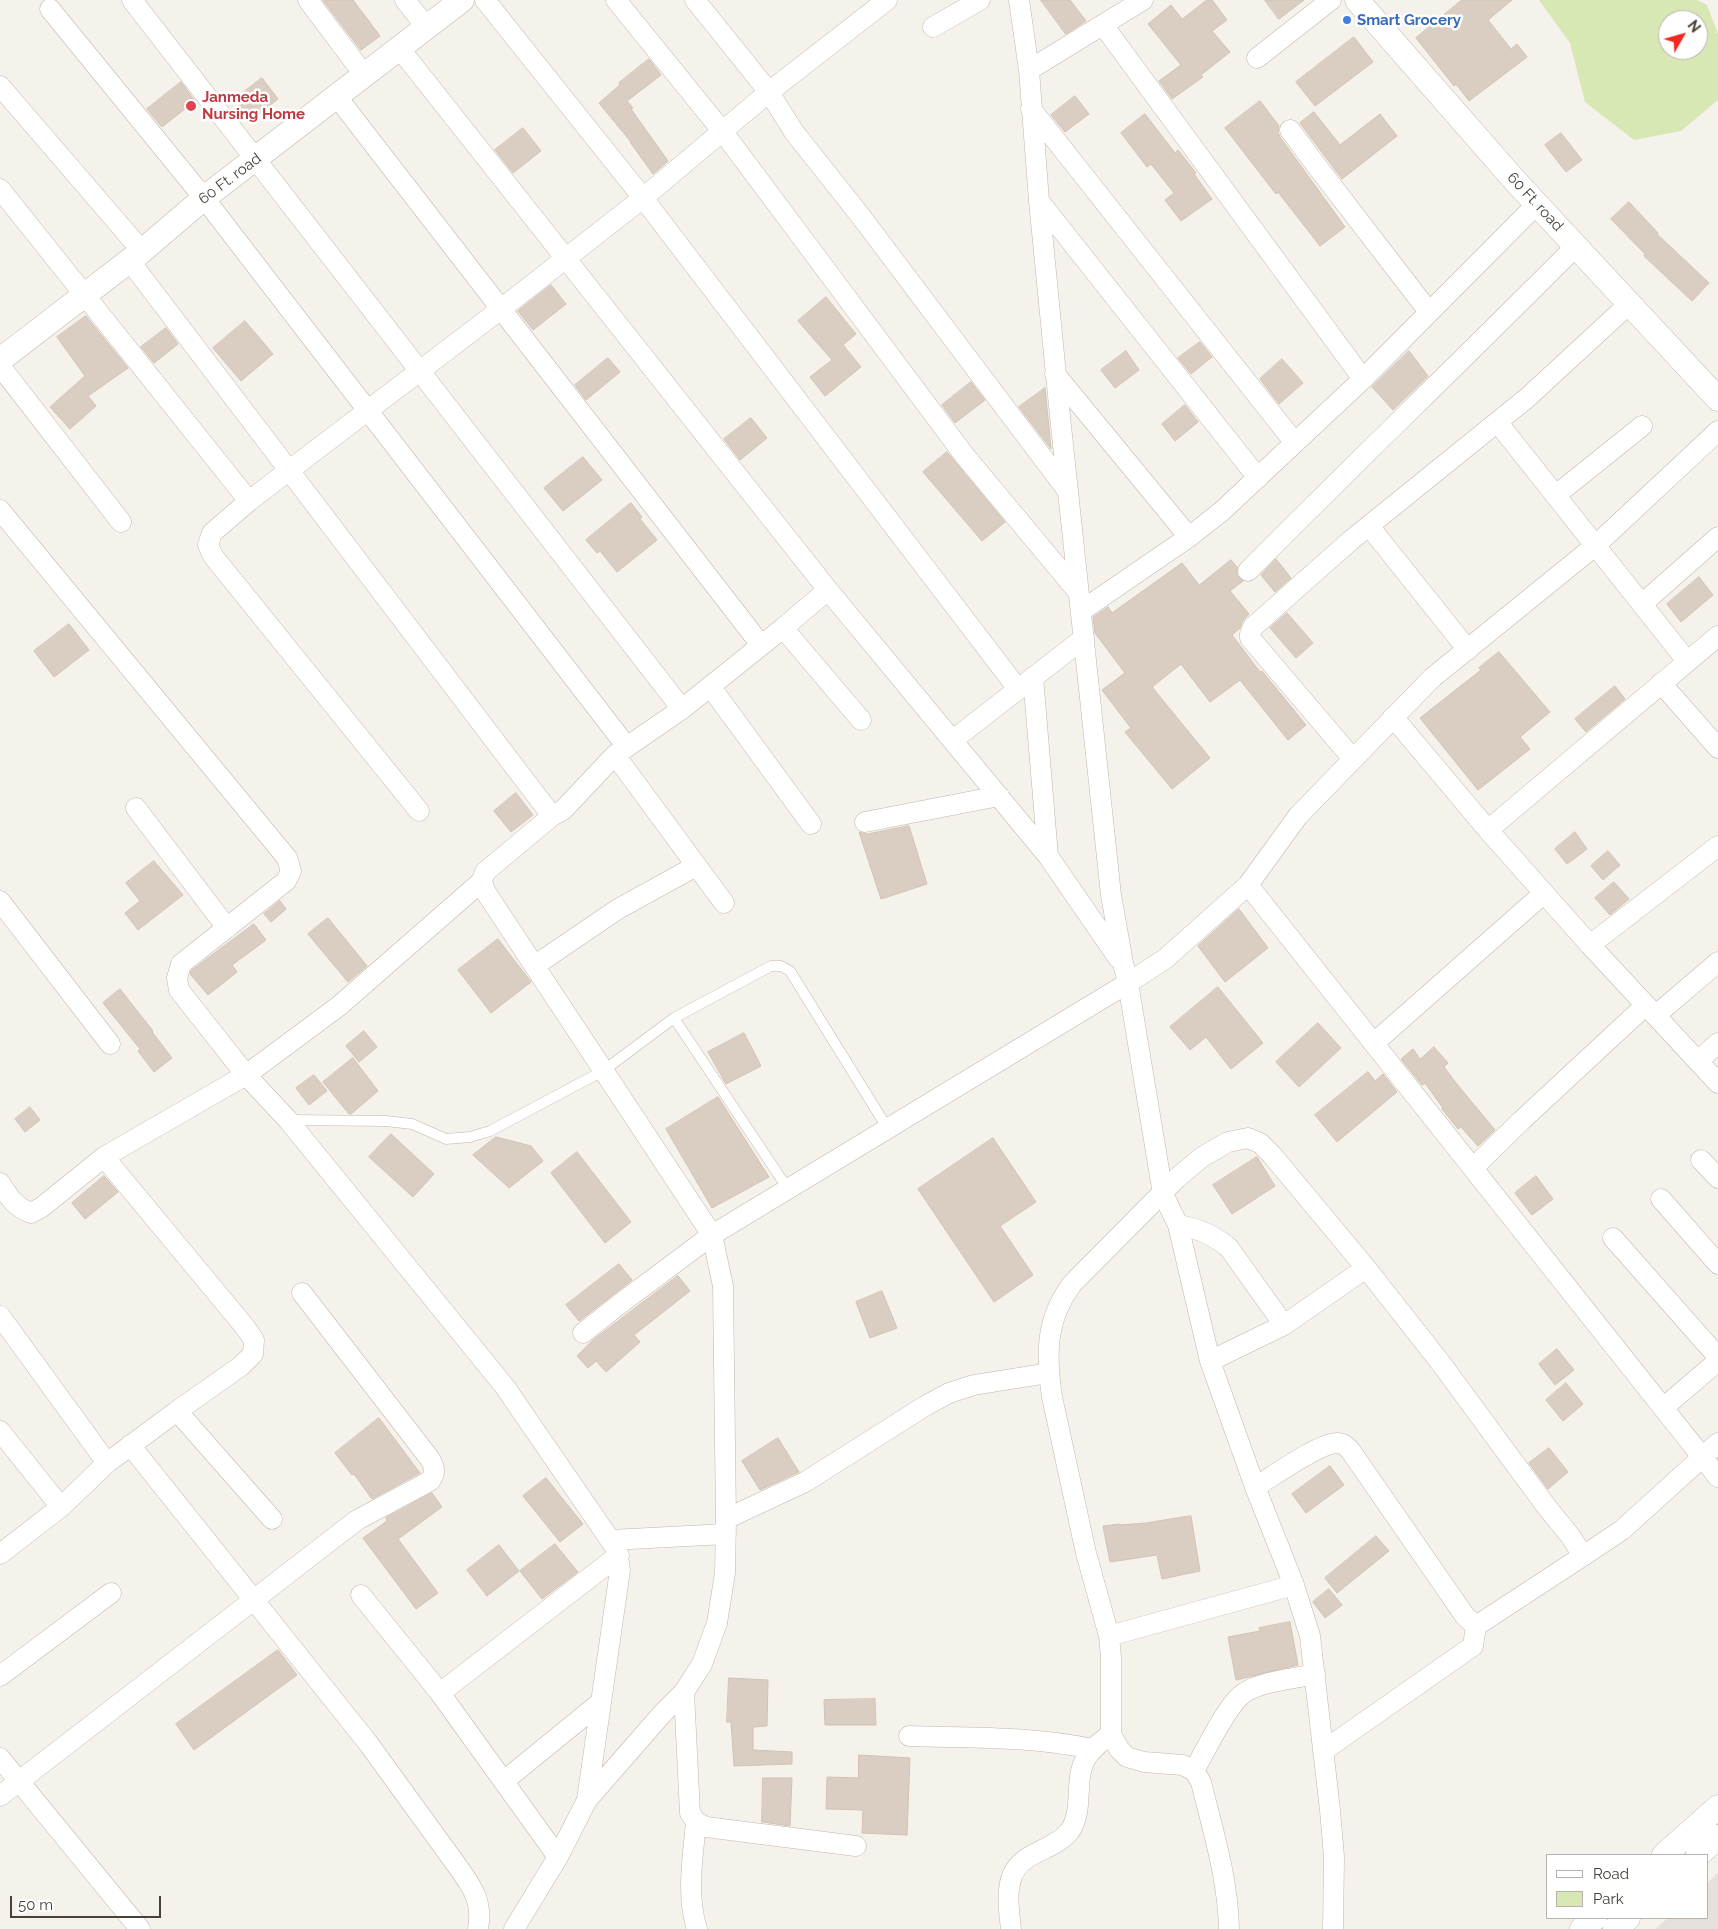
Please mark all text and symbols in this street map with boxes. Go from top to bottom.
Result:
north arrow [1658,10,1708,60]
place label: Smart Grocery [1357,11,1461,29]
marker: Smart Grocery [1341,14,1353,26]
text: N [1684,17,1704,36]
place label: Janmeda Nursing Home [202,88,305,123]
marker: Janmeda Nursing Home [184,99,198,113]
street label: 60 Ft. road [195,150,265,208]
street label: 60 Ft. road [1503,169,1567,235]
legend [1546,1854,1708,1919]
text: Road [1593,1865,1629,1883]
scale bar [12,1886,164,1918]
text: Park [1593,1890,1624,1908]
text: 50 m [18,1896,53,1914]

